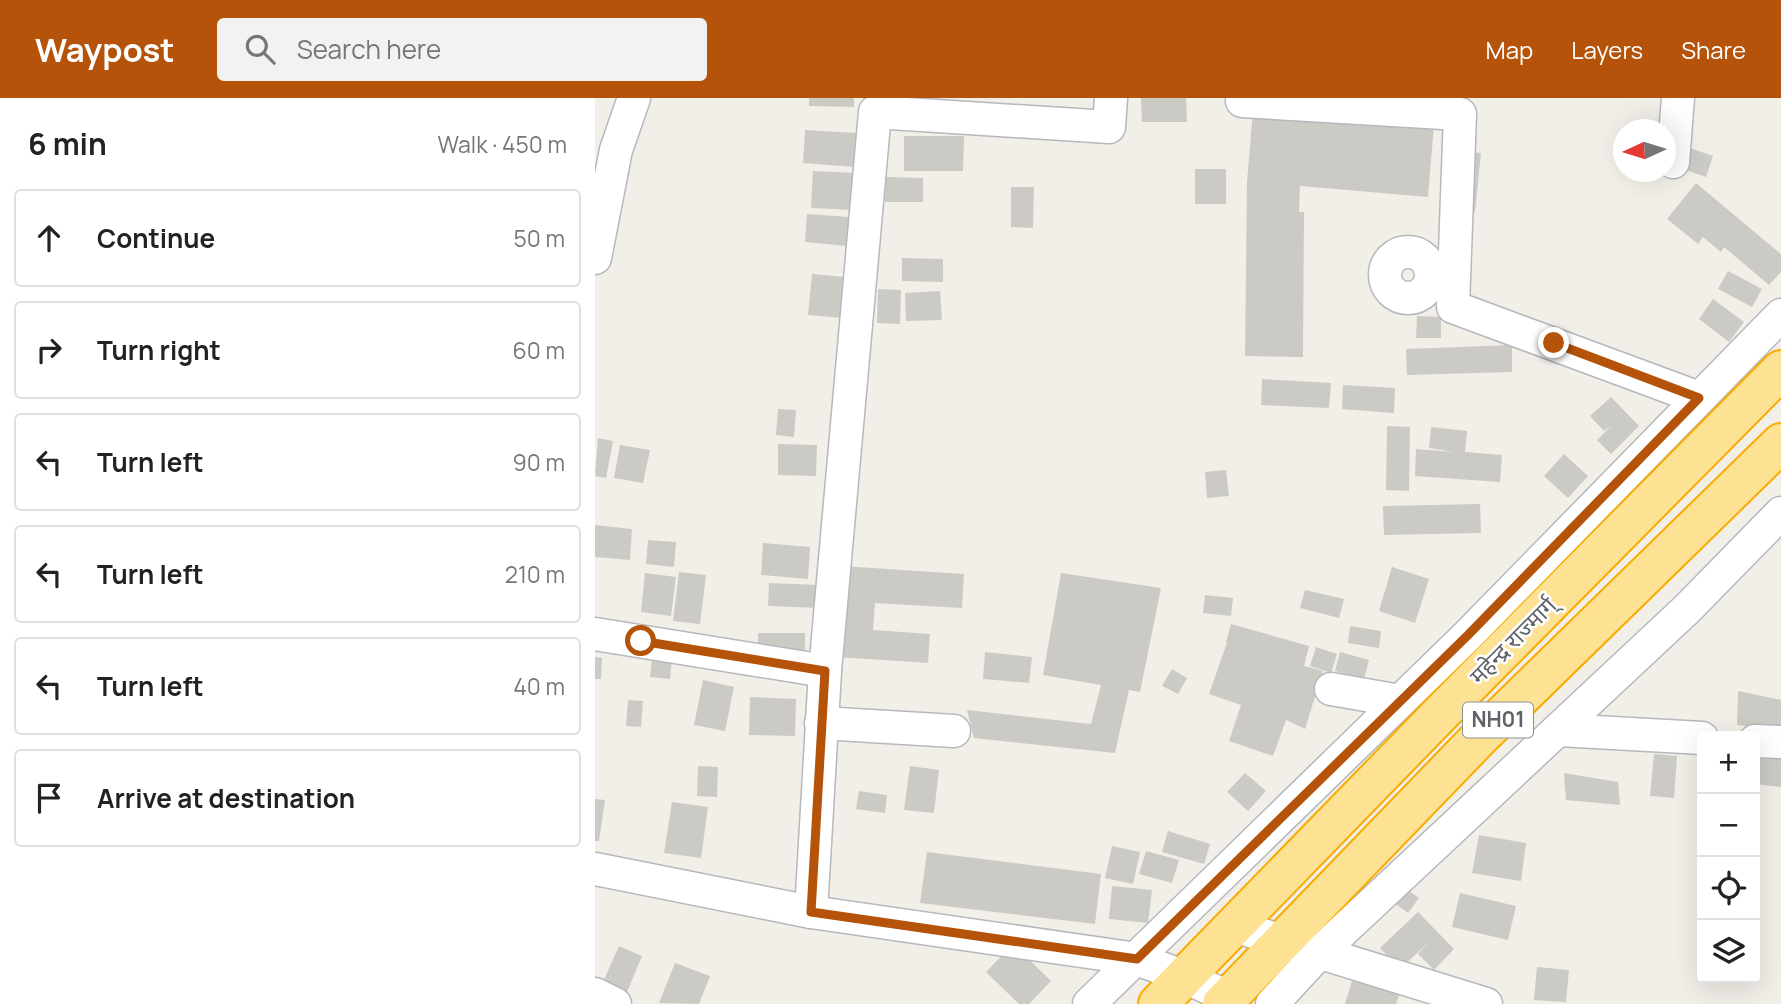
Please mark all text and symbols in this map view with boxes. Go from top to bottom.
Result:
search box [217,18,707,81]
text: Waypost [35,27,175,72]
icon: search [241,30,279,68]
text: Search here [297,31,441,67]
text: Map [1486,33,1533,66]
text: Layers [1571,33,1643,66]
text: Share [1681,33,1746,66]
north arrow [1613,119,1676,182]
text: 6 min [28,123,107,164]
text: Walk · 450 m [438,128,567,160]
icon: ahead [30,219,68,257]
text: Continue [97,220,215,256]
text: 50 m [514,222,565,254]
route end [1538,327,1569,358]
icon: right [30,331,68,369]
text: Turn right [97,332,221,368]
text: 60 m [513,334,565,366]
icon: left [30,443,68,481]
text: Turn left [97,444,204,480]
text: 90 m [513,446,565,478]
icon: left [30,555,68,593]
text: Turn left [97,556,204,592]
text: 210 m [505,558,565,590]
street label: महेन्द्र राज्मार्ग् [1462,587,1566,691]
route start [625,625,656,656]
icon: left [30,667,68,705]
text: Turn left [97,668,204,704]
text: 40 m [513,670,565,702]
road number: NH01 [1463,702,1533,738]
map controls [1697,731,1760,983]
button: + [1697,731,1760,794]
icon: arrive [30,779,68,817]
text: Arrive at destination [97,780,355,816]
button: − [1697,794,1760,857]
button: locate [1697,857,1760,920]
button: layers [1697,920,1760,983]

